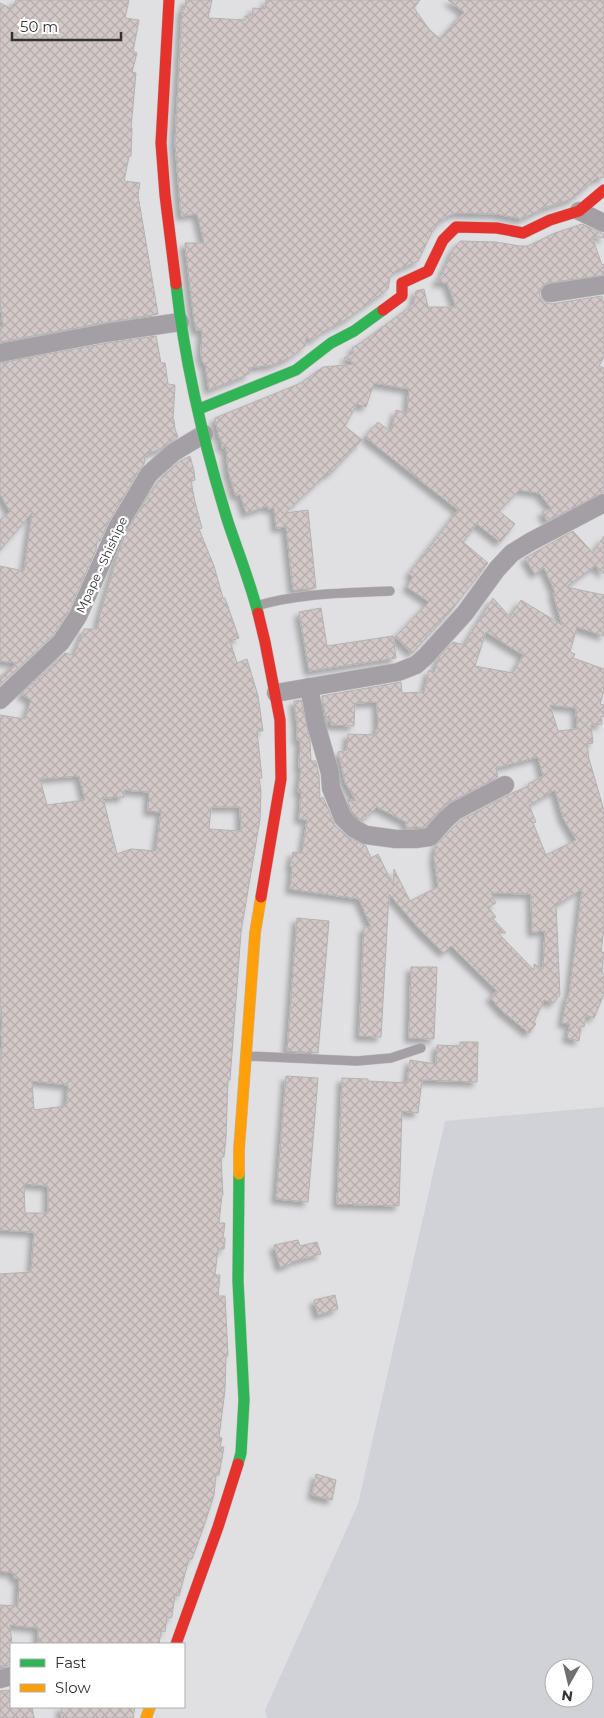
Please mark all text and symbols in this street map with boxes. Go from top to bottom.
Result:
scale bar [12,10,121,42]
text: 50 m [20,17,58,36]
street label: Mpape - Shishipe [73,514,130,615]
legend [10,1643,185,1708]
text: Fast [55,1653,86,1672]
north arrow [544,1658,594,1708]
text: Slow [55,1678,91,1697]
text: N [560,1686,574,1706]

